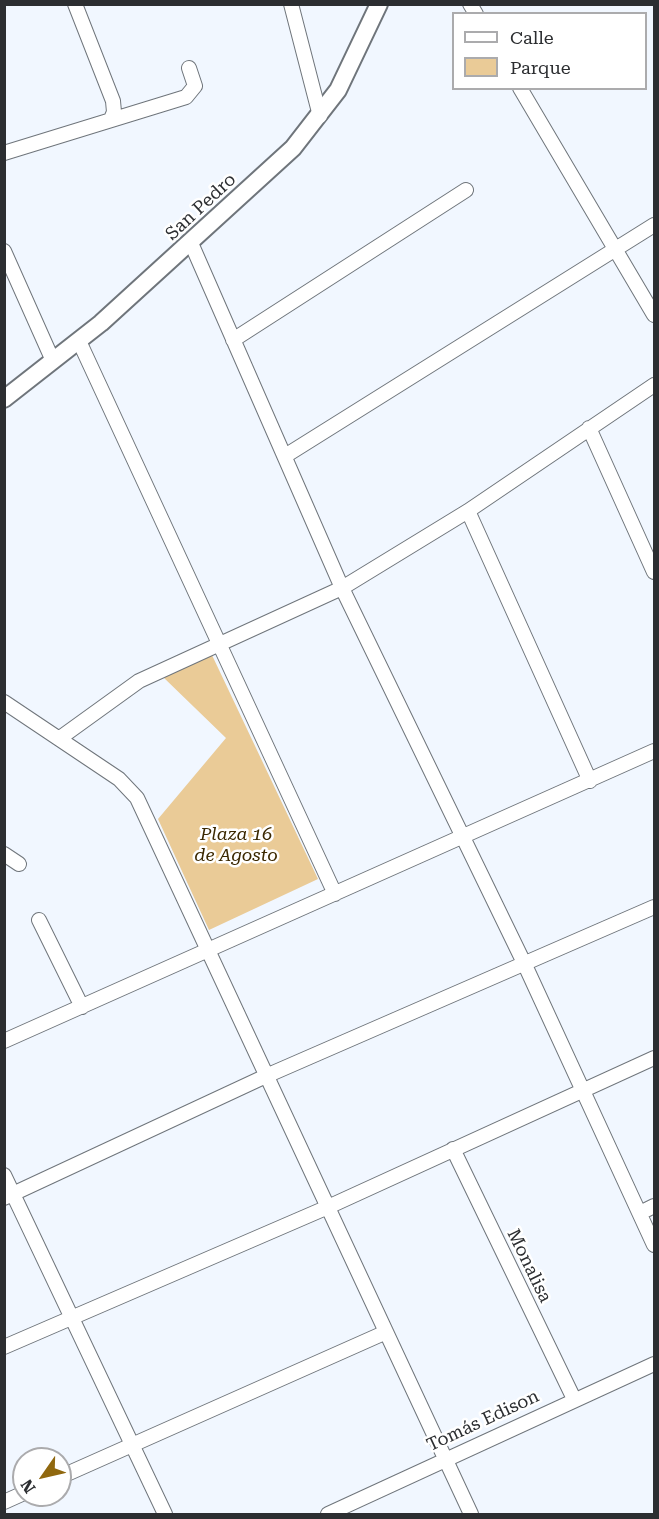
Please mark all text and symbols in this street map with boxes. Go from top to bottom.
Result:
legend [452,12,647,90]
text: Calle [510,27,554,48]
text: Parque [510,57,571,78]
street label: San Pedro [161,169,241,245]
park label: Plaza 16 de Agosto [194,824,278,866]
street label: Monalisa [502,1226,556,1306]
street label: Tomás Edison [423,1386,543,1456]
north arrow [12,1447,72,1507]
text: N [17,1476,40,1497]

